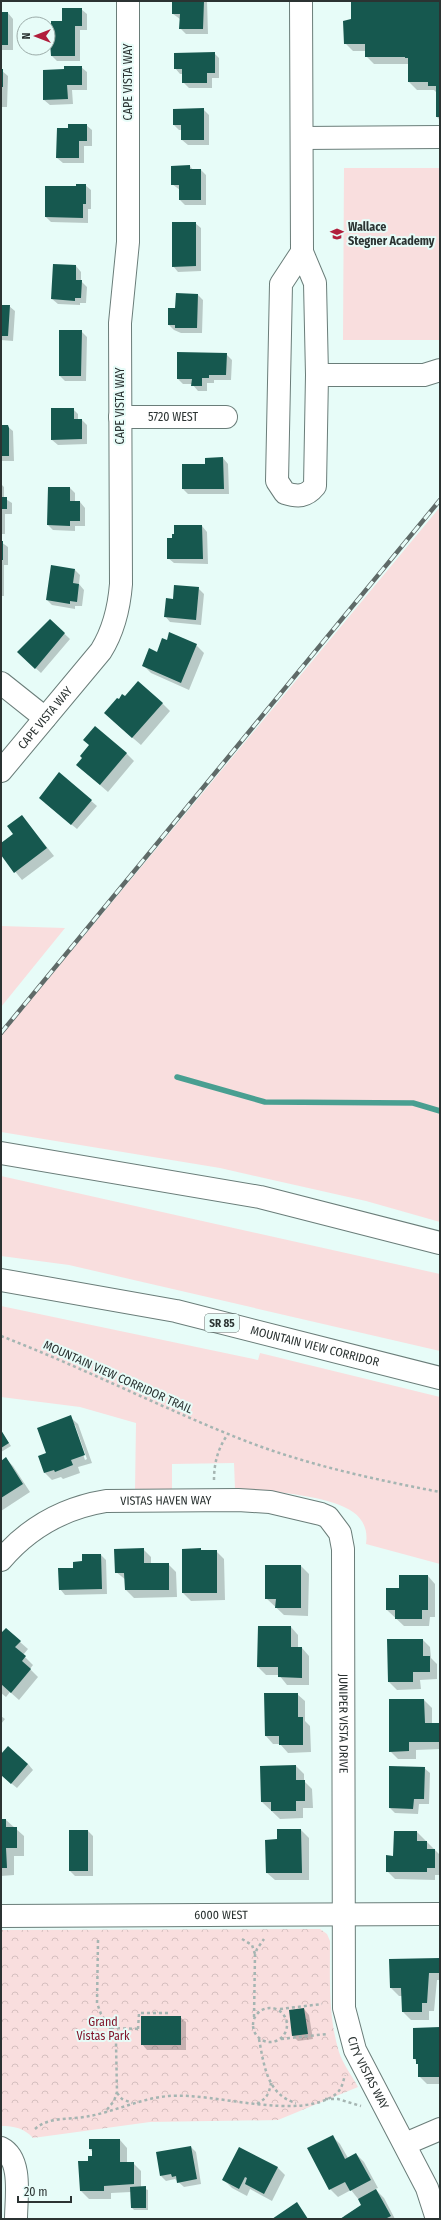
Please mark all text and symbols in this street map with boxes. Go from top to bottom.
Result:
north arrow [16,16,56,56]
text: N [20,33,33,39]
street label: CAPE VISTA WAY [121,44,135,120]
place label: Wallace Stegner Academy [348,220,435,248]
school or university icon: Wallace Stegner Academy [329,226,345,242]
street label: CAPE VISTA WAY [113,368,127,444]
street label: 5720 WEST [148,410,199,424]
street label: CAPE VISTA WAY [15,684,75,752]
road number: SR 85 [205,1314,239,1332]
street label: MOUNTAIN VIEW CORRIDOR [249,1323,381,1369]
street label: MOUNTAIN VIEW CORRIDOR TRAIL [41,1338,195,1417]
street label: VISTAS HAVEN WAY [120,1493,211,1508]
street label: JUNIPER VISTA DRIVE [336,1674,350,1774]
street label: 6000 WEST [194,1908,248,1922]
park label: Grand Vistas Park [76,2015,130,2043]
street label: CITY VISTAS WAY [345,2035,392,2112]
scale bar [18,2178,71,2204]
text: 20 m [24,2185,48,2199]

